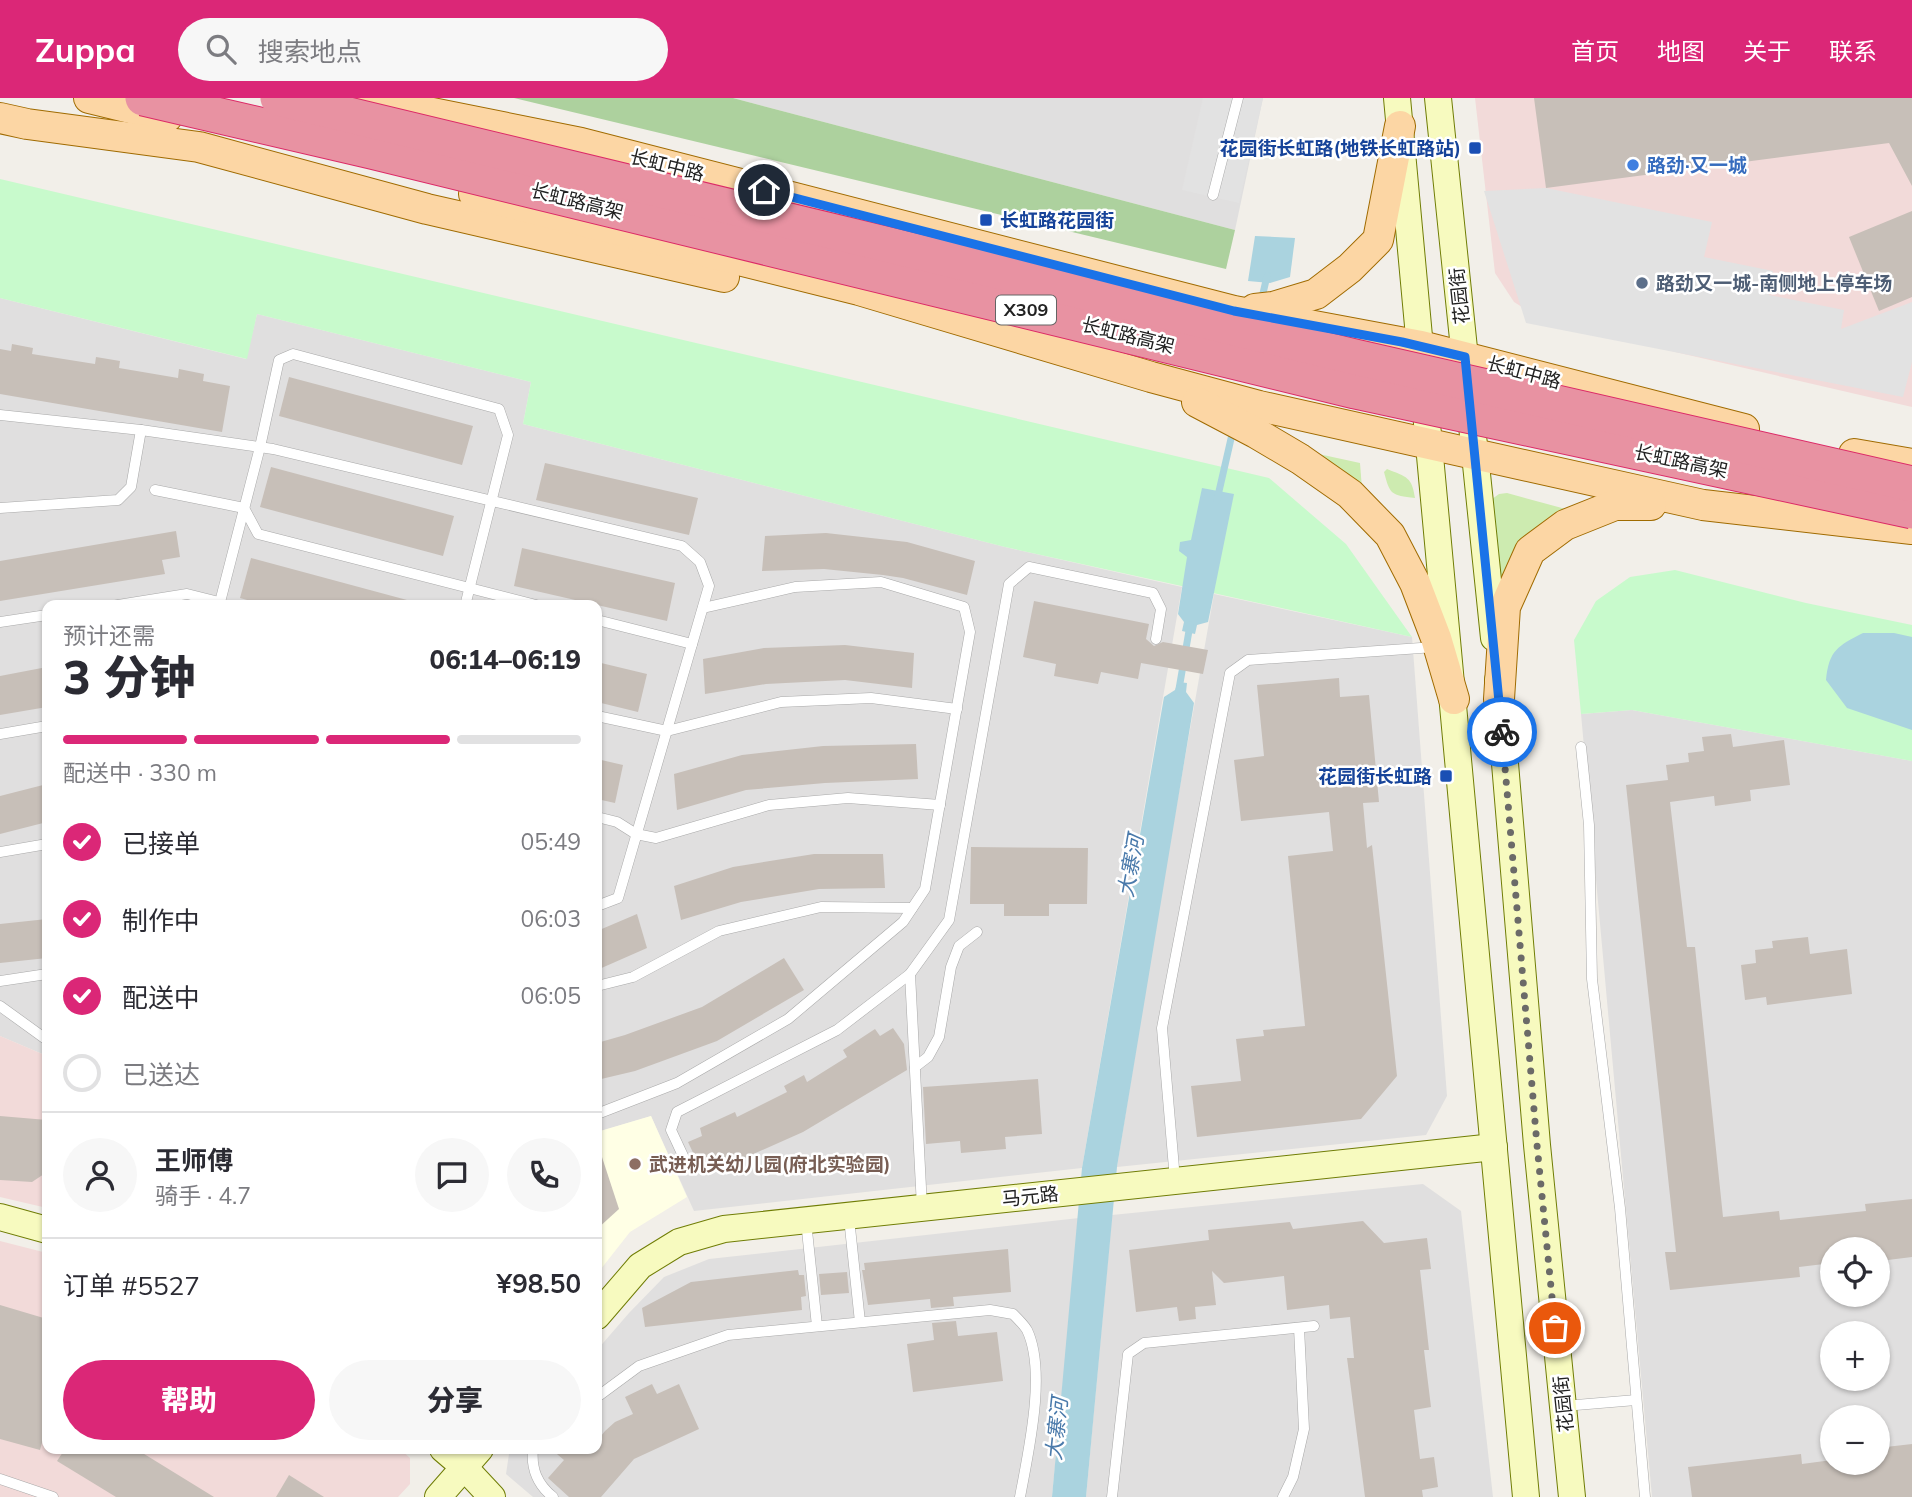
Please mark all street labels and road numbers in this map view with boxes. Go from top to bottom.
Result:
street label: 长虹中路 [627,144,707,186]
street label: 长虹路高架 [528,178,626,224]
street label: 花园街 [1444,266,1474,326]
road number: X309 [996,295,1056,324]
street label: 长虹路高架 [1079,312,1177,358]
street label: 长虹中路 [1484,351,1564,393]
street label: 长虹路高架 [1632,439,1730,483]
street label: 马元路 [1000,1181,1060,1211]
street label: 花园街 [1548,1374,1578,1434]

